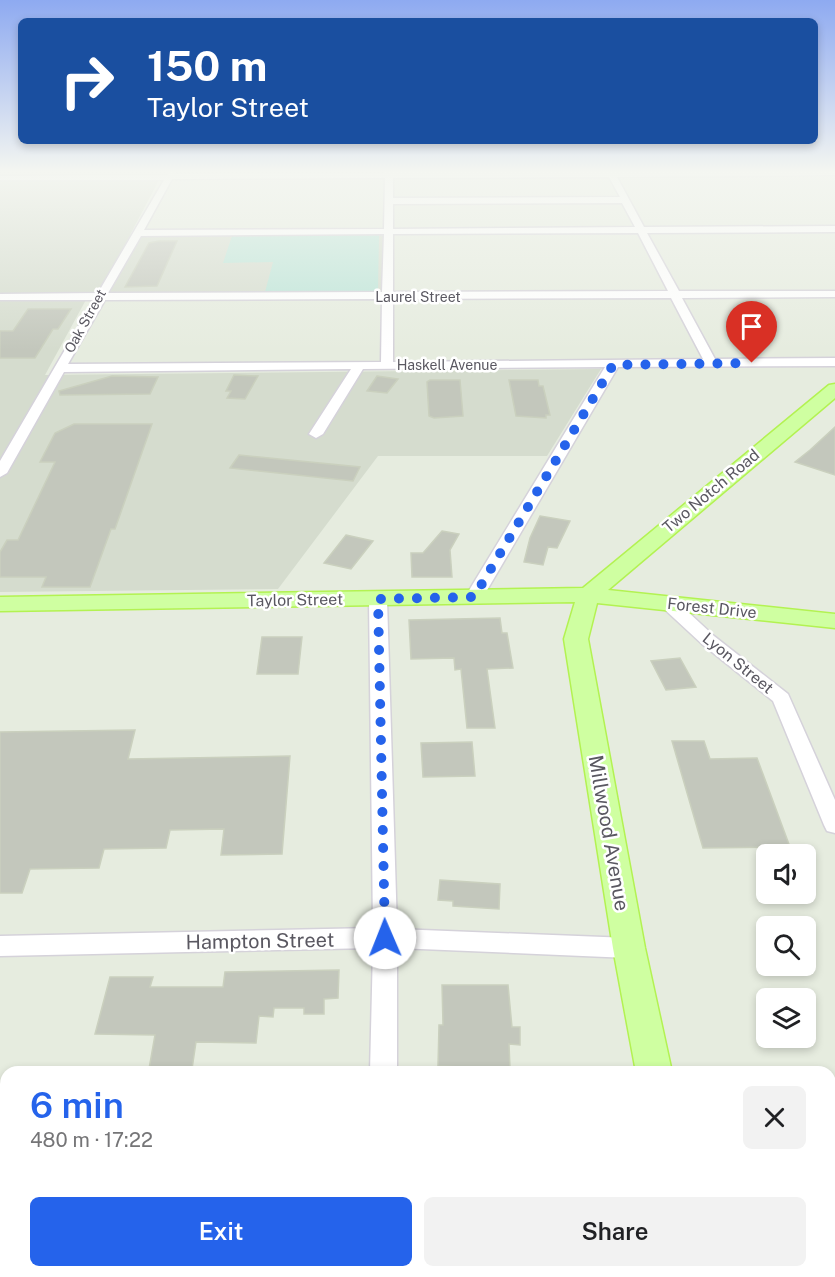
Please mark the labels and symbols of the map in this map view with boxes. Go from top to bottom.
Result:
street label: Oak Street [61,286,109,356]
street label: Laurel Street [375,289,461,305]
pin [726,301,777,363]
street label: Haskell Avenue [397,357,497,373]
street label: Two Notch Road [659,445,763,537]
street label: Taylor Street [247,590,343,610]
street label: Forest Drive [666,594,758,622]
street label: Lyon Street [699,629,777,697]
street label: Millwood Avenue [583,753,635,913]
position arrow [353,906,417,970]
street label: Hampton Street [185,928,335,954]

